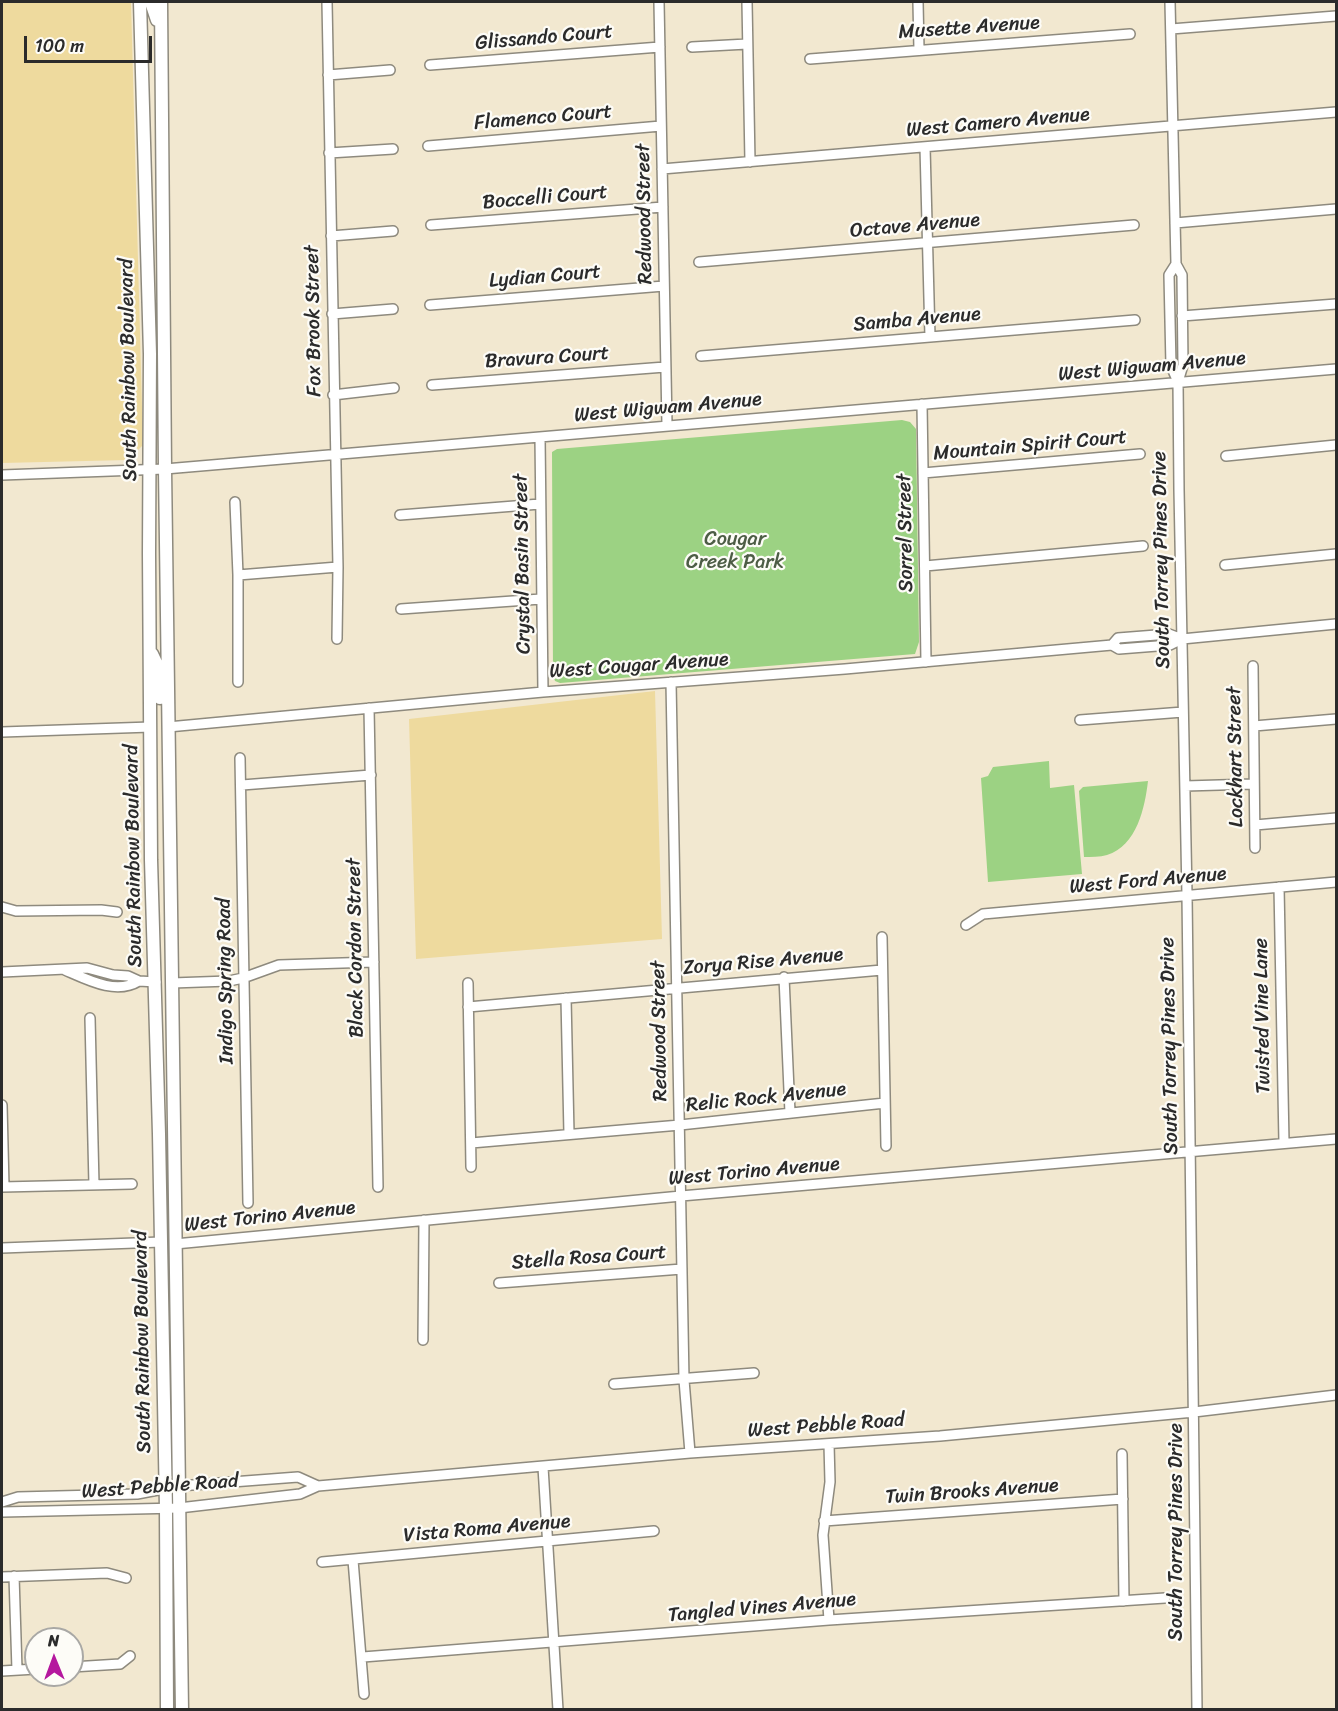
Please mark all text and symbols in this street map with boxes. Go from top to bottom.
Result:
street label: Musette Avenue [897,11,1041,45]
street label: Glissando Court [474,20,614,56]
scale bar [27,24,154,62]
text: 100 m [35,30,84,62]
street label: Flamenco Court [473,100,613,136]
street label: West Camero Avenue [905,103,1091,143]
street label: Redwood Street [632,143,658,285]
street label: Boccelli Court [481,181,609,215]
street label: Octave Avenue [849,208,981,244]
street label: Fox Brook Street [301,245,327,397]
street label: South Rainbow Boulevard [115,258,143,482]
street label: Lydian Court [488,260,602,294]
street label: Samba Avenue [852,302,982,338]
street label: Bravura Court [484,342,610,374]
street label: West Wigwam Avenue [1057,347,1247,387]
street label: West Wigwam Avenue [573,388,763,428]
street label: Mountain Spirit Court [932,426,1128,466]
street label: South Torrey Pines Drive [1148,451,1176,669]
street label: Crystal Basin Street [509,474,537,654]
street label: Sorrel Street [893,474,919,592]
park label: Cougar Creek Park [686,528,784,575]
street label: West Cougar Avenue [549,648,729,684]
street label: Lockhart Street [1223,686,1249,828]
street label: South Rainbow Boulevard [120,744,148,968]
street label: Black Cordon Street [342,858,370,1038]
street label: West Ford Avenue [1068,862,1228,900]
street label: Indigo Spring Road [213,898,239,1064]
street label: South Torrey Pines Drive [1156,937,1184,1155]
street label: Twisted Vine Lane [1250,938,1276,1094]
street label: Zorya Rise Avenue [682,943,844,981]
street label: Redwood Street [647,960,673,1102]
street label: Relic Rock Avenue [685,1078,847,1118]
street label: West Torino Avenue [667,1153,841,1191]
street label: West Torino Avenue [183,1196,357,1238]
street label: South Rainbow Boulevard [129,1230,157,1454]
street label: Stella Rosa Court [511,1241,667,1275]
street label: West Pebble Road [747,1409,905,1443]
street label: South Torrey Pines Drive [1165,1423,1189,1641]
street label: West Pebble Road [81,1470,239,1504]
street label: Twin Brooks Avenue [885,1474,1059,1510]
street label: Vista Roma Avenue [403,1510,571,1548]
street label: Tangled Vines Avenue [667,1588,857,1628]
text: N [48,1626,60,1655]
north arrow [24,1627,84,1687]

